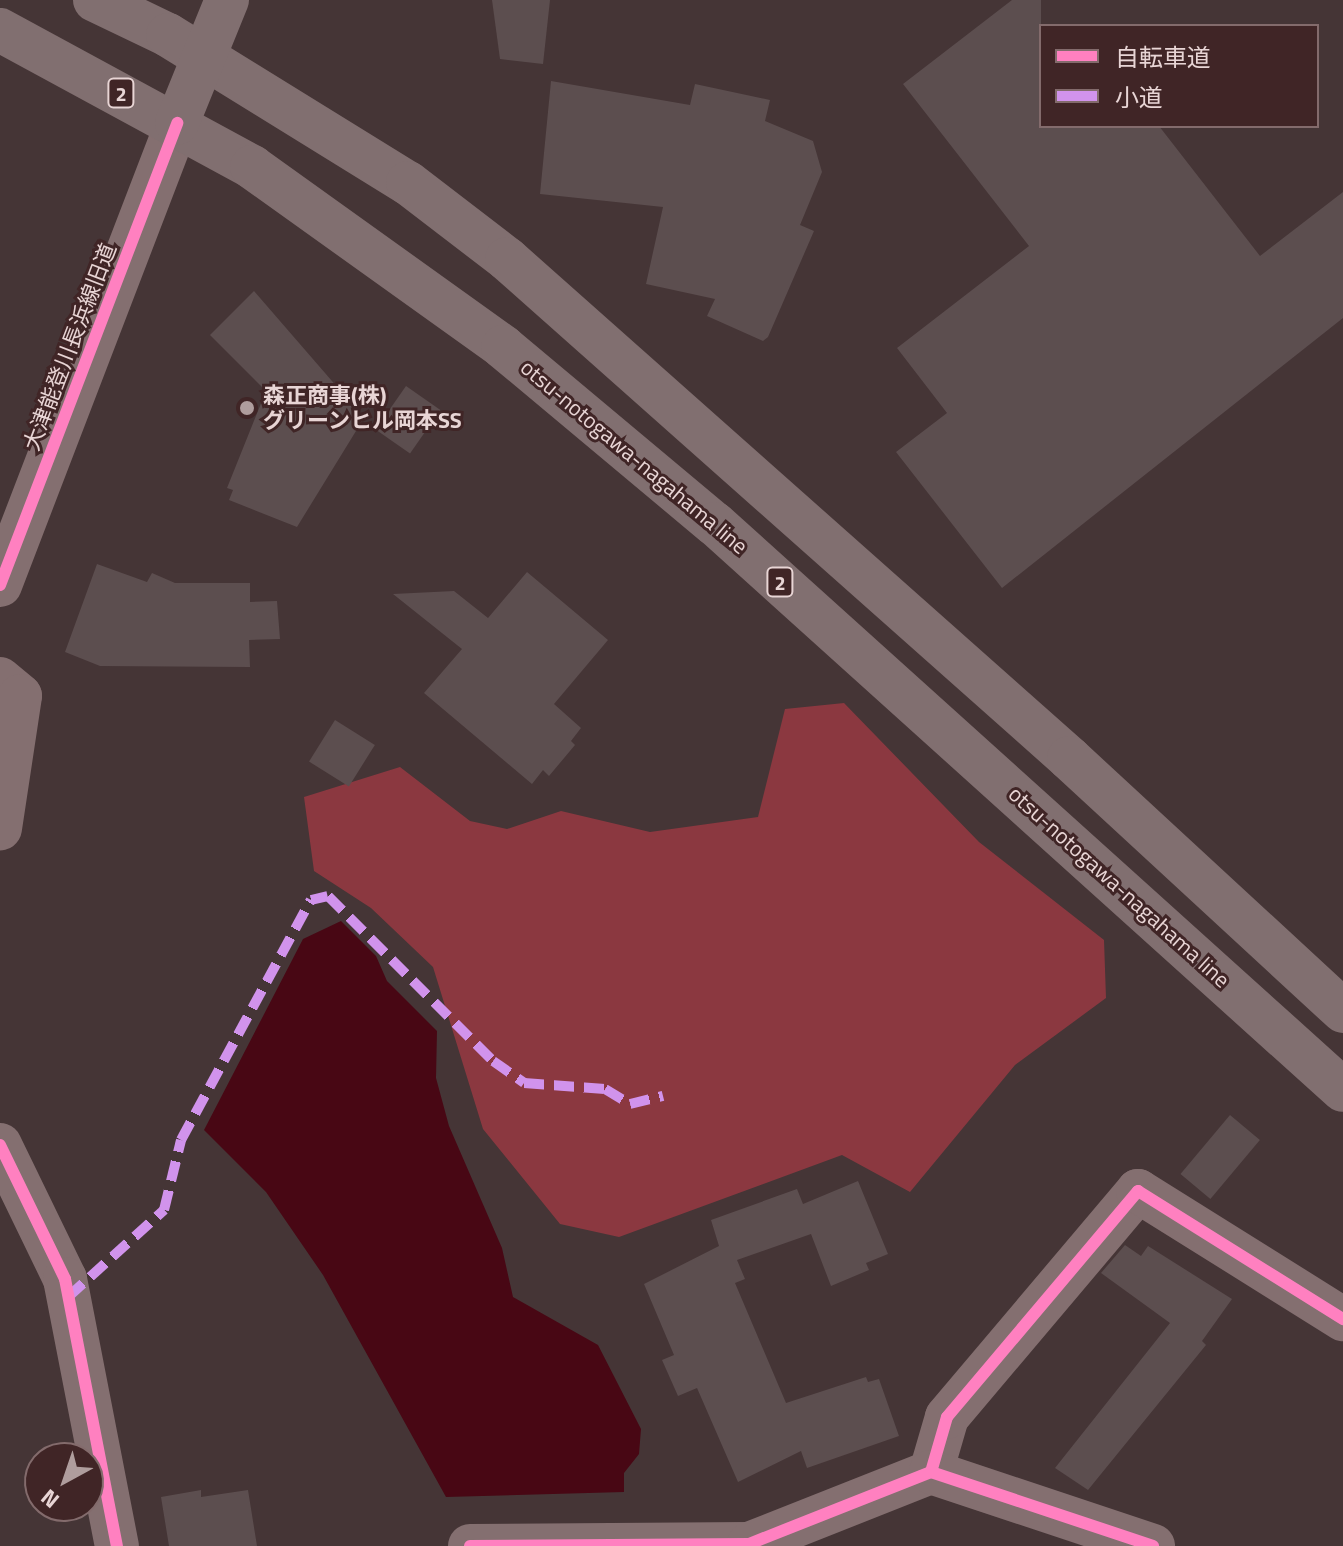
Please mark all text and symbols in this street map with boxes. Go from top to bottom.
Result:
legend [1039,24,1319,128]
text: 自転車道 [1115,39,1211,75]
road number: 2 [107,77,135,109]
text: 小道 [1115,79,1163,115]
street label: 大津能登川長浜線旧道 [18,240,122,454]
street label: otsu-notogawa-nagahama line [515,354,753,560]
place label: 森正商事(株) グリーンヒル岡本SS [263,382,463,434]
marker: 森正商事(株) グリーンヒル岡本SS [238,399,256,417]
road number: 2 [766,566,794,598]
street label: otsu-notogawa-nagahama line [1003,781,1235,993]
north arrow [24,1442,104,1522]
text: N [33,1481,67,1517]

